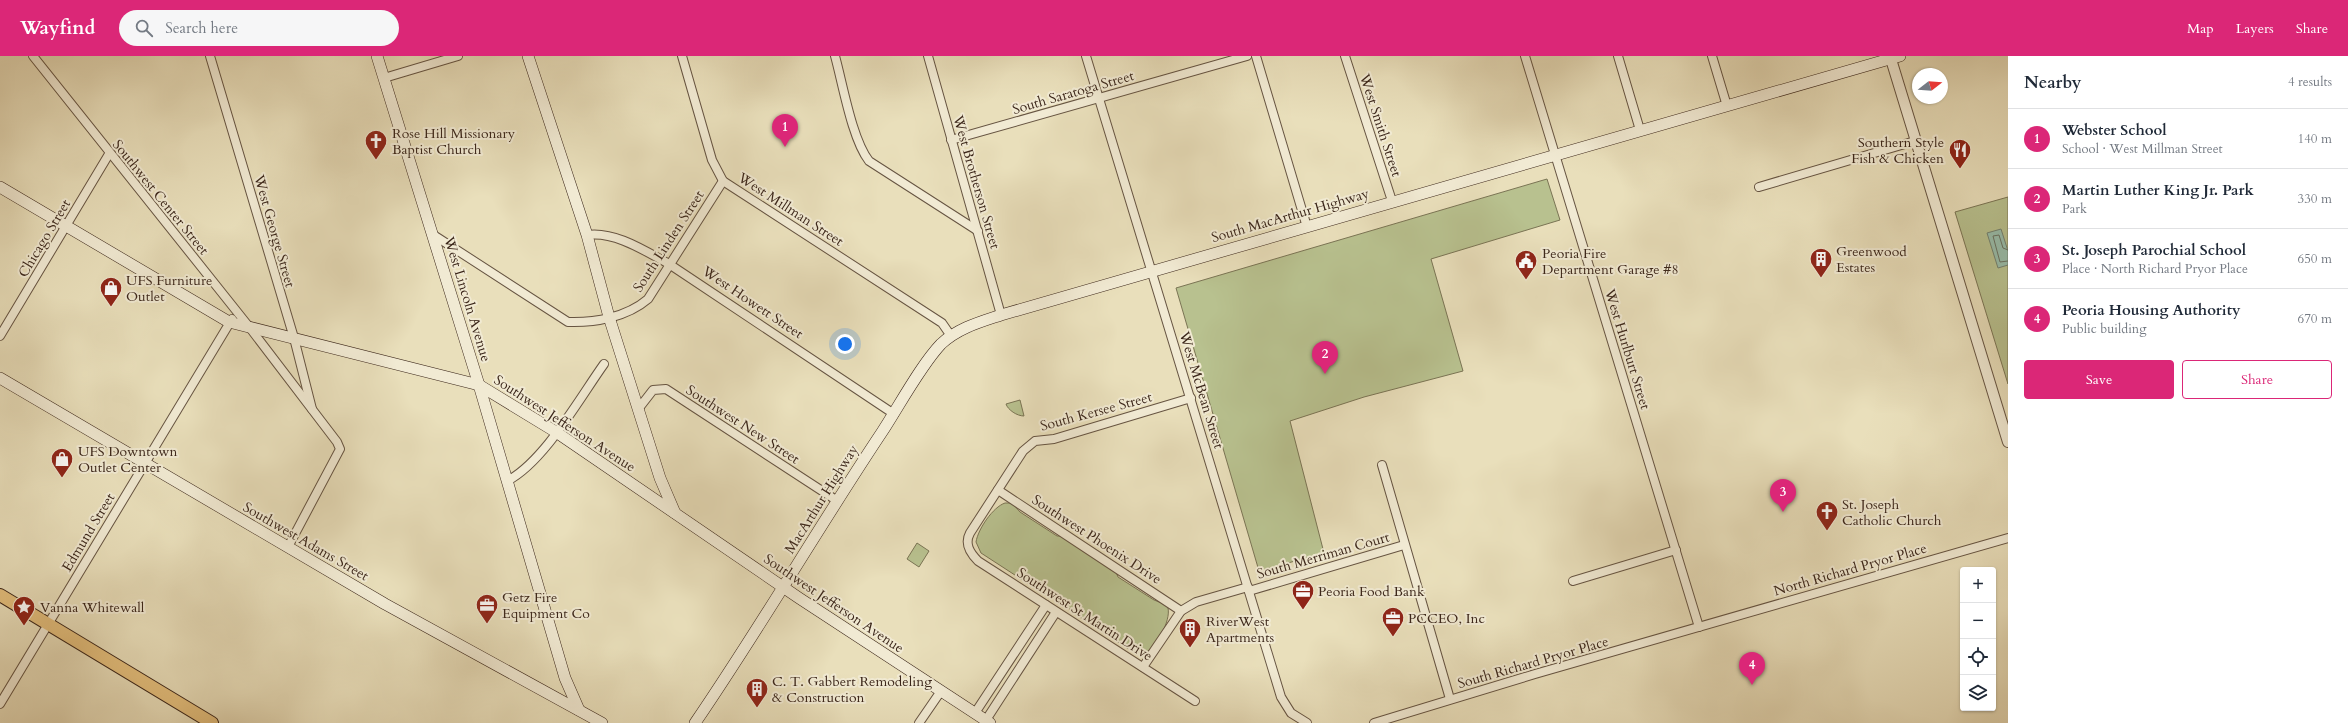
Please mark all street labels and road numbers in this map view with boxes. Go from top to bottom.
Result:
street label: South Saratoga Street [1010,66,1137,119]
street label: West Smith Street [1355,70,1406,180]
street label: West Brotherson Street [948,112,1005,252]
street label: Southwest Center Street [108,136,213,259]
street label: West Millman Street [733,168,848,251]
street label: West George Street [249,172,300,290]
street label: South MacArthur Highway [1209,184,1372,247]
street label: South Linden Street [628,186,709,296]
street label: Chicago Street [14,195,75,281]
street label: West Lincoln Avenue [439,233,496,364]
street label: West Howett Street [698,261,807,344]
street label: West Hurlburt Street [1600,286,1655,412]
street label: West McBean Street [1174,328,1229,452]
street label: Southwest Jefferson Avenue [490,370,639,476]
street label: Southwest New Street [682,381,804,469]
street label: South Kersee Street [1038,387,1155,436]
street label: MacArthur Highway [780,441,863,557]
street label: Edmund Street [58,489,120,575]
street label: Southwest Phoenix Drive [1028,490,1165,589]
street label: Southwest Adams Street [239,498,373,586]
street label: South Merriman Court [1255,527,1392,583]
street label: North Richard Pryor Place [1771,539,1929,600]
street label: Southwest Jefferson Avenue [760,549,907,657]
street label: Southwest St Martin Drive [1013,563,1156,665]
street label: South Richard Pryor Place [1456,632,1611,693]

